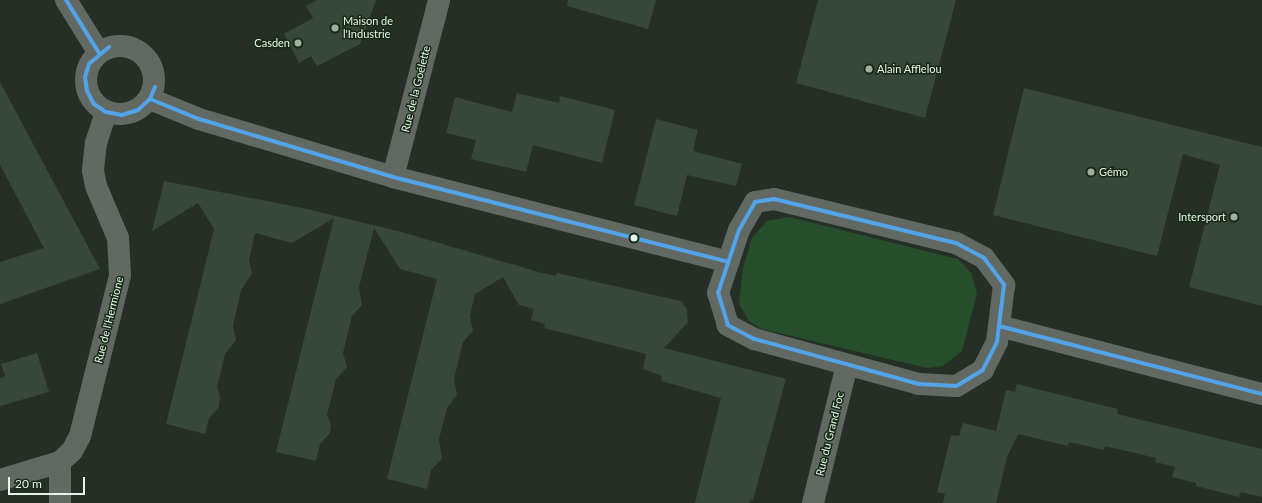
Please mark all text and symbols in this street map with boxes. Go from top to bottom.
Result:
place label: Maison de l'Industrie [343,15,393,41]
marker: Maison de l'Industrie [330,23,340,33]
place label: Casden [254,36,290,50]
marker: Casden [293,38,303,48]
street label: Rue de la Goélette [399,44,433,134]
place label: Alain Afflelou [877,62,942,76]
marker: Alain Afflelou [864,64,874,74]
place label: Gémo [1099,165,1128,179]
marker: Gémo [1086,167,1096,177]
place label: Intersport [1178,210,1226,224]
marker: Intersport [1229,212,1239,222]
unlabelled marker [629,233,639,243]
street label: Rue de l'Hermione [92,275,126,365]
street label: Rue du Grand Foc [813,391,847,477]
scale bar [10,469,87,495]
text: 20 m [15,476,42,491]

